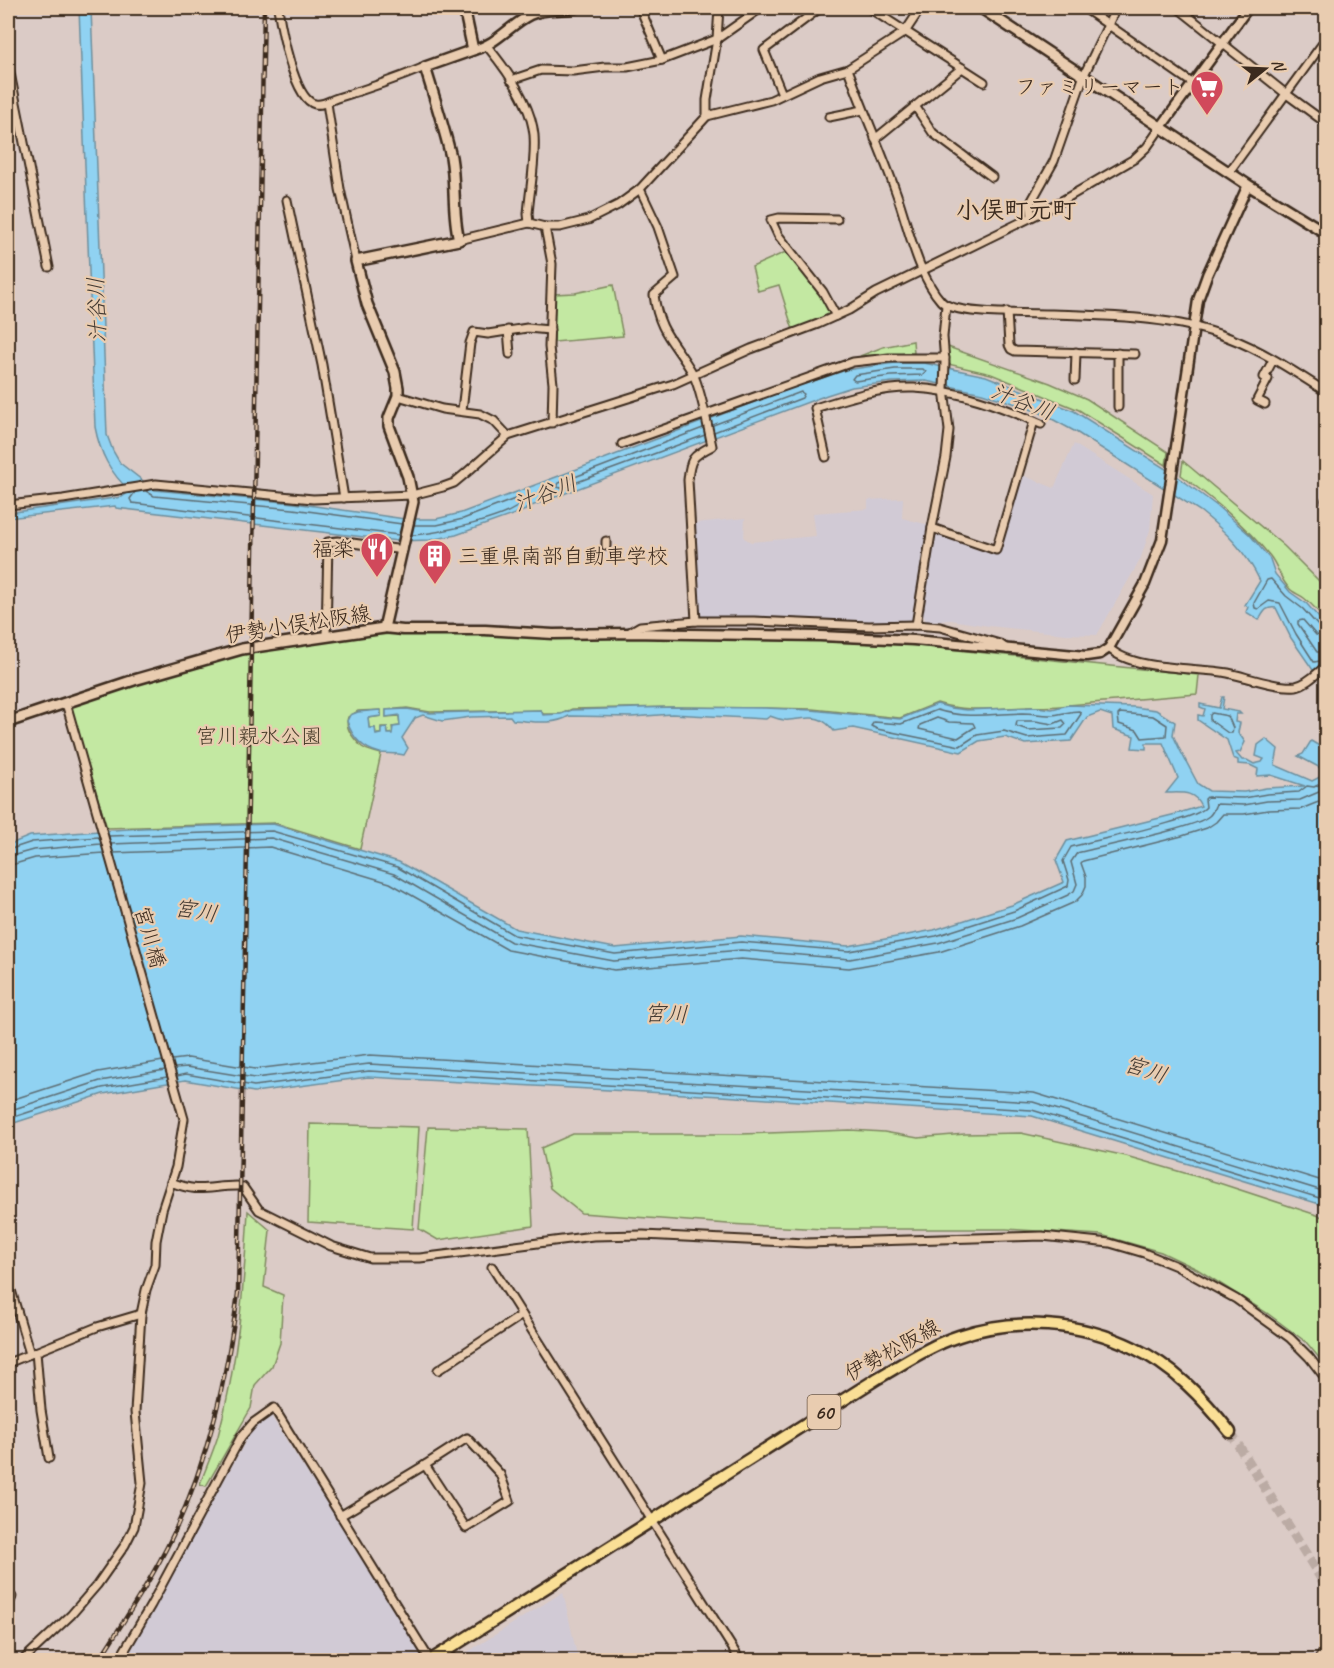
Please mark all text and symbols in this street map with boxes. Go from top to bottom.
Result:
north arrow [1235,39,1295,99]
text: N [1267,57,1290,75]
supermarket icon: ファミリーマート [1189,69,1225,116]
place label: ファミリーマート [1016,74,1184,100]
district label: 小俣町元町 [956,195,1076,225]
water label: 汁谷川 [82,276,112,343]
water label: 汁谷川 [987,377,1058,427]
water label: 汁谷川 [510,469,581,519]
restaurant icon: 福楽 [359,531,395,578]
place label: 福楽 [312,536,354,562]
building icon: 三重県南部自動車学校 [417,538,453,585]
place label: 三重県南部自動車学校 [458,543,668,569]
street label: 伊勢小俣松阪線 [223,600,373,648]
park label: 宮川親水公園 [196,723,322,749]
water label: 宮川 [172,894,220,928]
street label: 宮川橋 [129,903,171,971]
water label: 宮川 [643,999,688,1029]
water label: 宮川 [1120,1050,1171,1090]
street label: 伊勢松阪線 [840,1313,944,1387]
road number: 60 [808,1395,840,1429]

